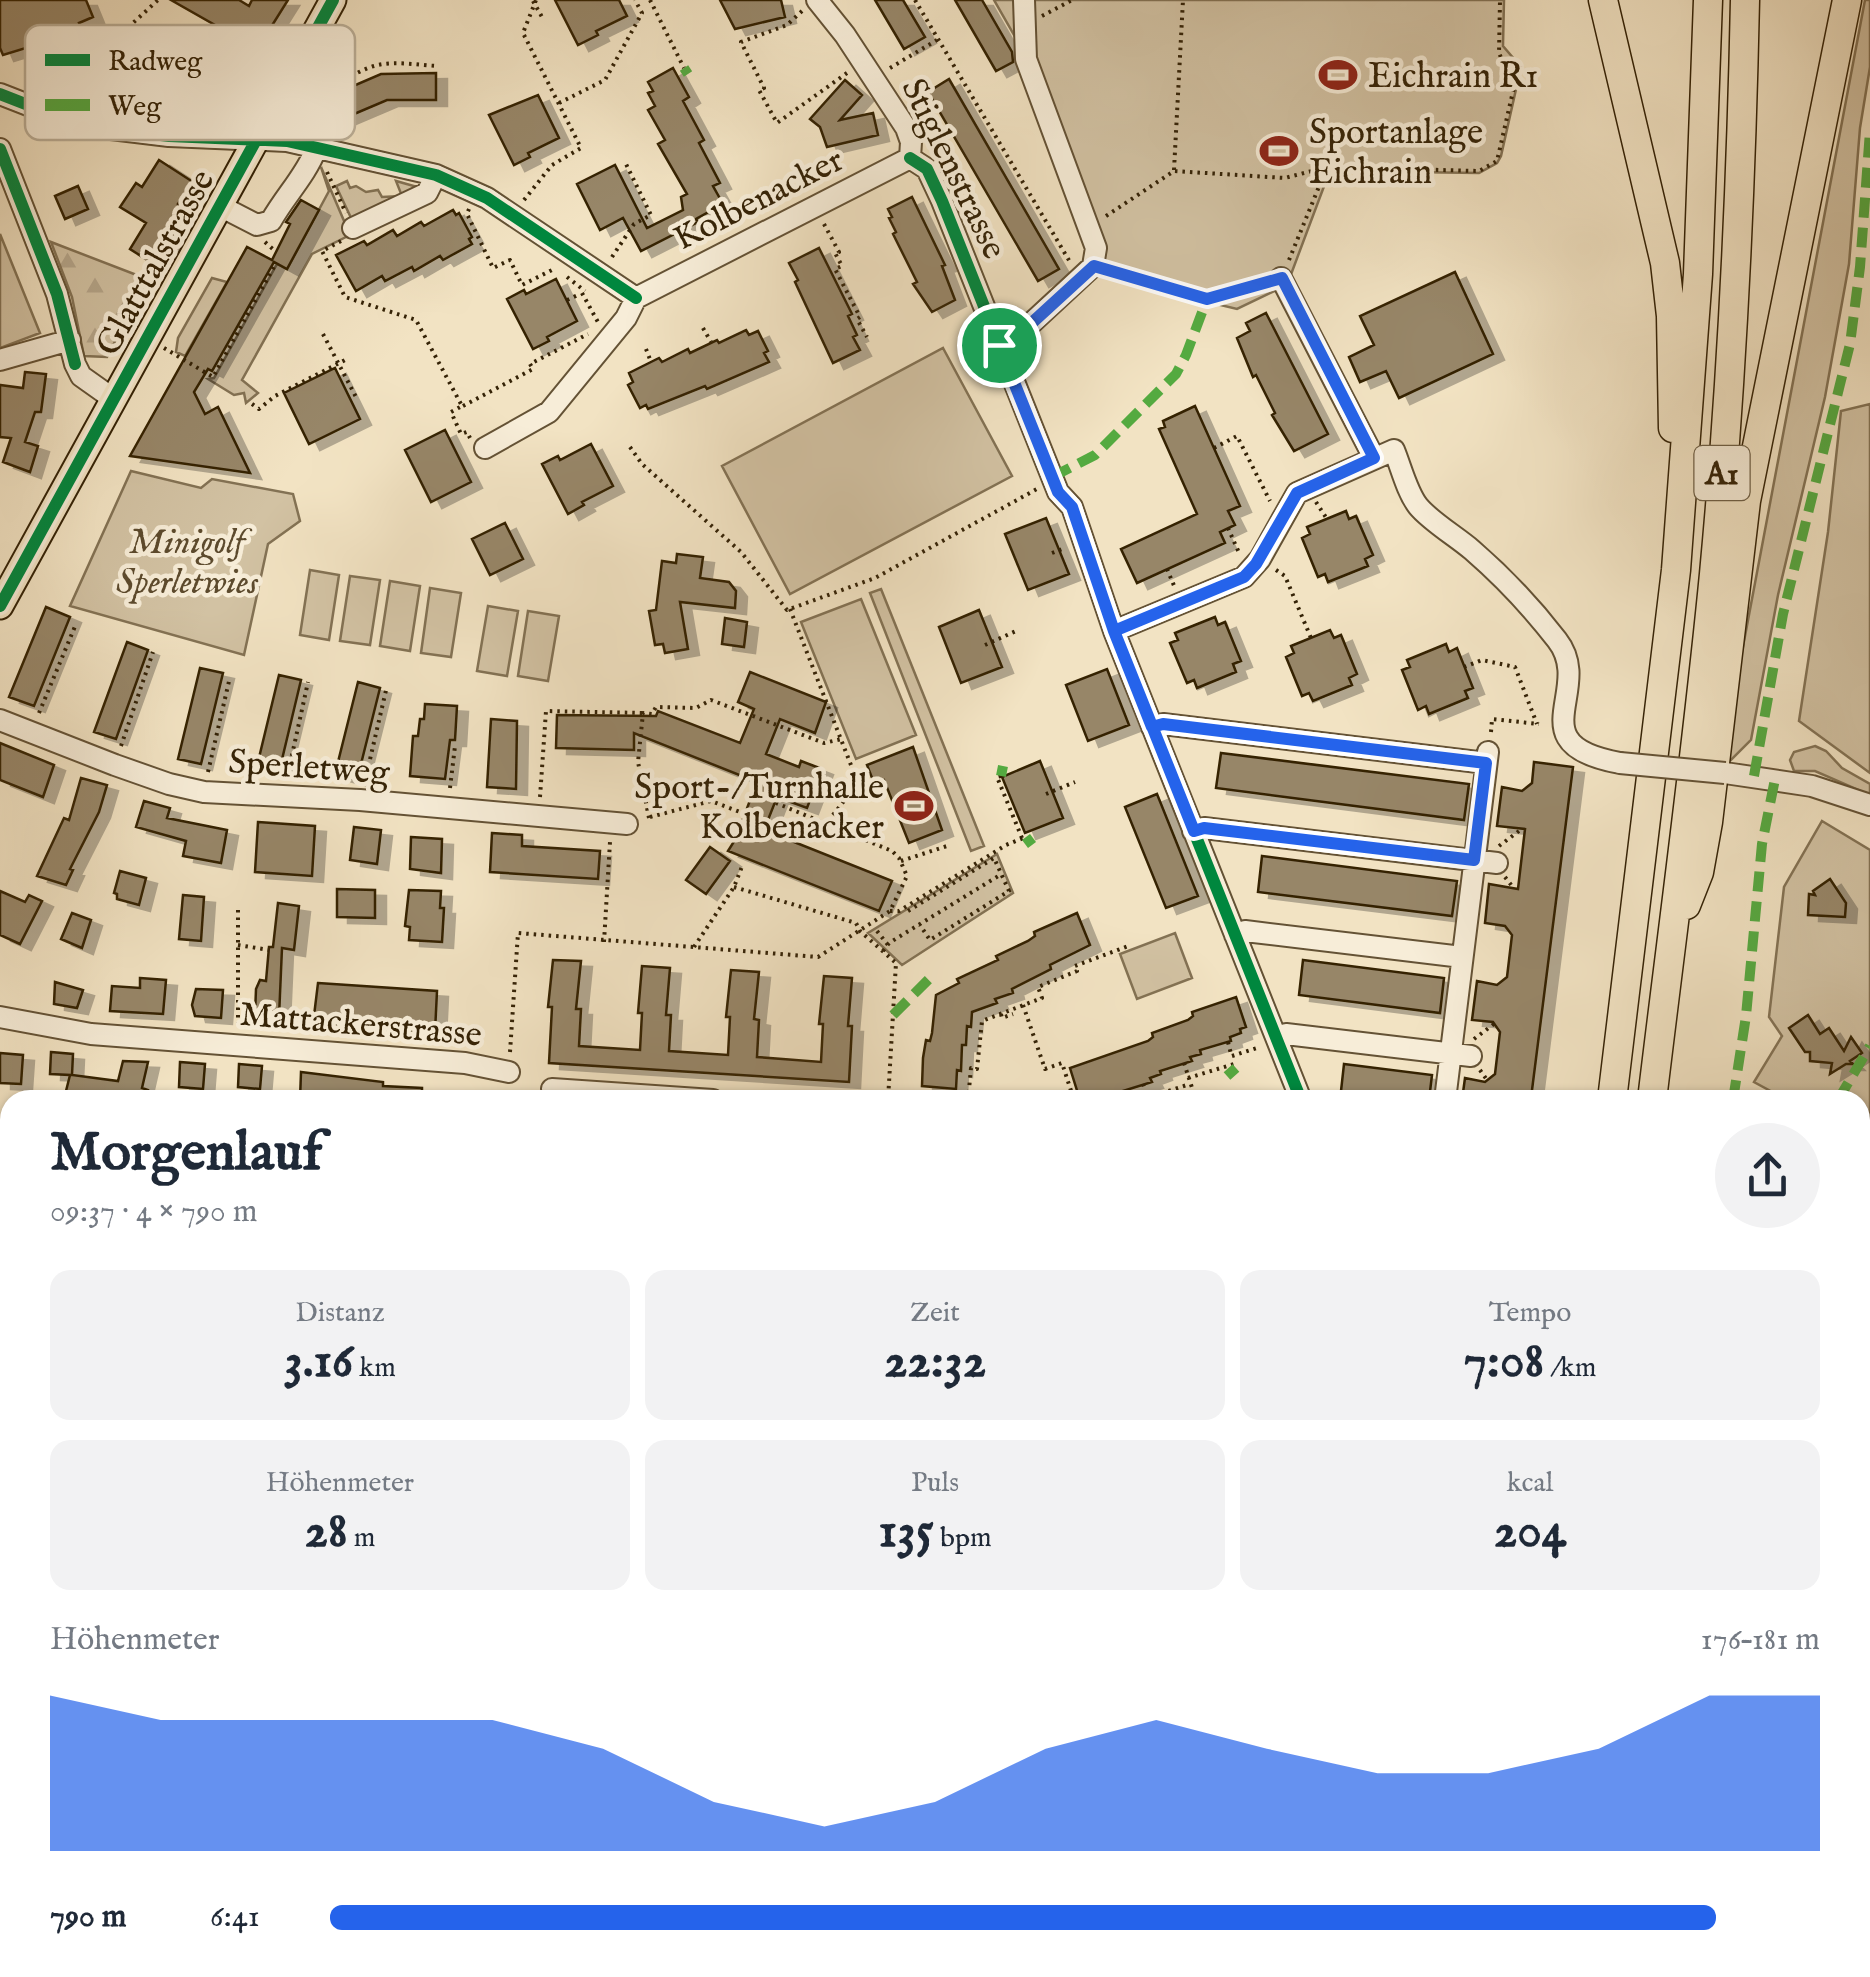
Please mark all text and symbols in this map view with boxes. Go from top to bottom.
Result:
legend [25,25,355,140]
text: Radweg [108,45,203,80]
sports icon: Eichrain R1 [1317,54,1359,96]
place label: Eichrain R1 [1368,55,1538,100]
street label: Stiglenstrasse [890,71,1016,267]
text: Weg [108,90,162,125]
place label: Sportanlage Eichrain [1309,111,1483,196]
sports icon: Sportanlage Eichrain [1258,130,1300,172]
street label: Kolbenacker [667,138,852,262]
street label: Glatttalstrasse [87,162,226,364]
pin [957,303,1042,388]
icon: arrive [972,318,1027,373]
road number: A1 [1694,446,1750,500]
park label: Minigolf Sperletwies [116,521,259,606]
street label: Sperletweg [227,740,392,797]
place label: Sport-/Turnhalle Kolbenacker [634,766,884,851]
sports icon: Sport-/Turnhalle Kolbenacker [893,785,935,827]
street label: Mattackerstrasse [238,993,484,1058]
text: Morgenlauf [50,1119,323,1189]
button: share [1715,1123,1820,1228]
text: 09:37 · 4 × 790 m [50,1192,257,1233]
text: Distanz [295,1296,385,1331]
text: Zeit [910,1296,960,1331]
text: Tempo [1489,1296,1571,1331]
text: 3.16 [284,1331,353,1394]
text: 22:32 [884,1331,986,1394]
text: 7:08 [1463,1331,1544,1394]
text: km [353,1351,396,1386]
text: /km [1544,1351,1597,1386]
text: Höhenmeter [266,1466,414,1501]
text: Puls [911,1466,959,1501]
text: kcal [1507,1466,1553,1501]
text: 28 [305,1501,348,1564]
text: 135 [878,1501,934,1564]
text: 204 [1494,1501,1566,1564]
text: m [348,1521,375,1556]
text: bpm [934,1521,992,1556]
text: Höhenmeter [50,1620,219,1661]
text: 176–181 m [1701,1620,1820,1661]
text: 790 m [50,1897,126,1938]
text: 6:41 [210,1897,260,1938]

